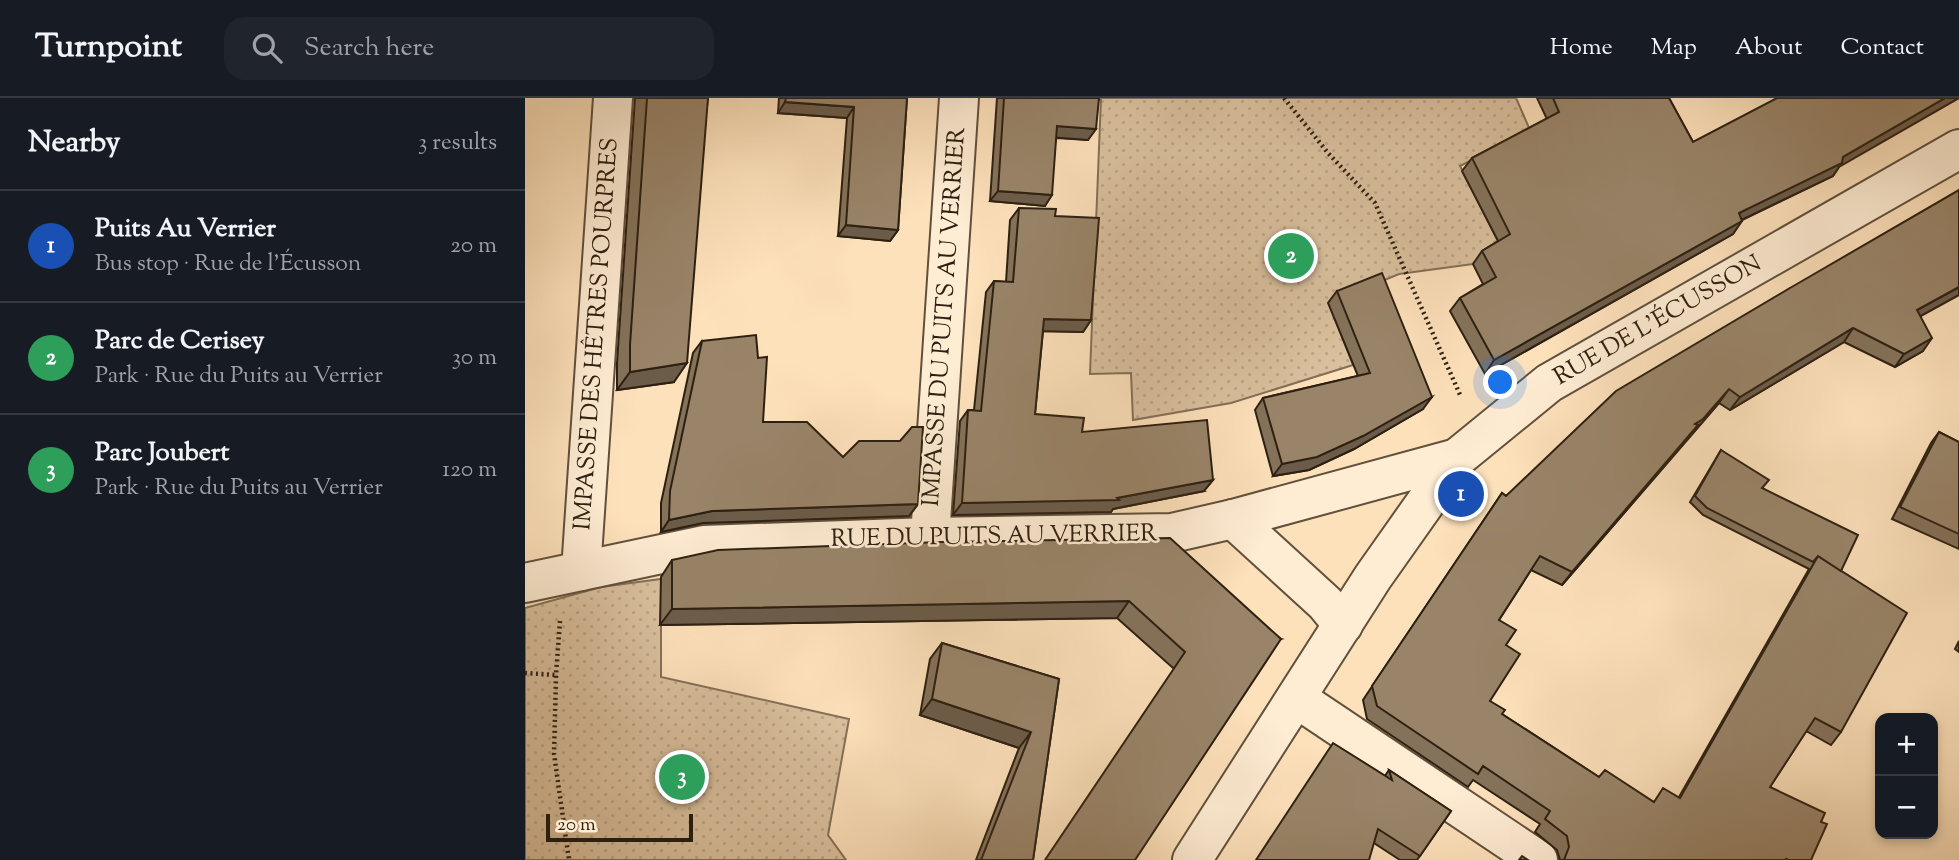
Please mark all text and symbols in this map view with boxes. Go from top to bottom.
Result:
search box [224,17,714,80]
text: Turnpoint [35,24,182,72]
icon: search [248,29,286,67]
text: Search here [304,30,434,67]
text: Home [1550,31,1613,65]
text: Map [1651,31,1697,65]
text: About [1735,31,1802,65]
text: Contact [1840,31,1924,65]
text: Nearby [28,122,120,165]
street label: IMPASSE DU PUITS AU VERRIER [915,125,975,508]
text: 3 results [418,127,497,160]
street label: IMPASSE DES HÊTRES POURPRES [566,137,628,531]
text: Puits Au Verrier [95,211,276,248]
text: 1 [47,230,55,263]
text: 20 m [450,230,497,263]
pin: 2 [1268,230,1314,282]
text: Bus stop · Rue de l'Écusson [95,248,361,281]
street label: RUE DE L'ÉCUSSON [1548,248,1768,394]
text: Parc de Cerisey [95,323,264,360]
text: 2 [46,342,56,375]
text: 30 m [452,342,497,375]
text: Park · Rue du Puits au Verrier [95,360,383,393]
your location [1483,365,1517,399]
text: Parc Joubert [95,435,229,472]
text: 3 [46,454,56,487]
text: 120 m [442,454,497,487]
pin: 1 [1438,468,1484,520]
text: Park · Rue du Puits au Verrier [95,472,383,505]
street label: RUE DU PUITS AU VERRIER [830,517,1158,557]
map controls [1875,713,1938,839]
button: + [1875,713,1938,776]
pin: 3 [659,751,705,803]
button: − [1875,776,1938,839]
scale bar [546,811,693,843]
text: 20 m [557,812,596,839]

